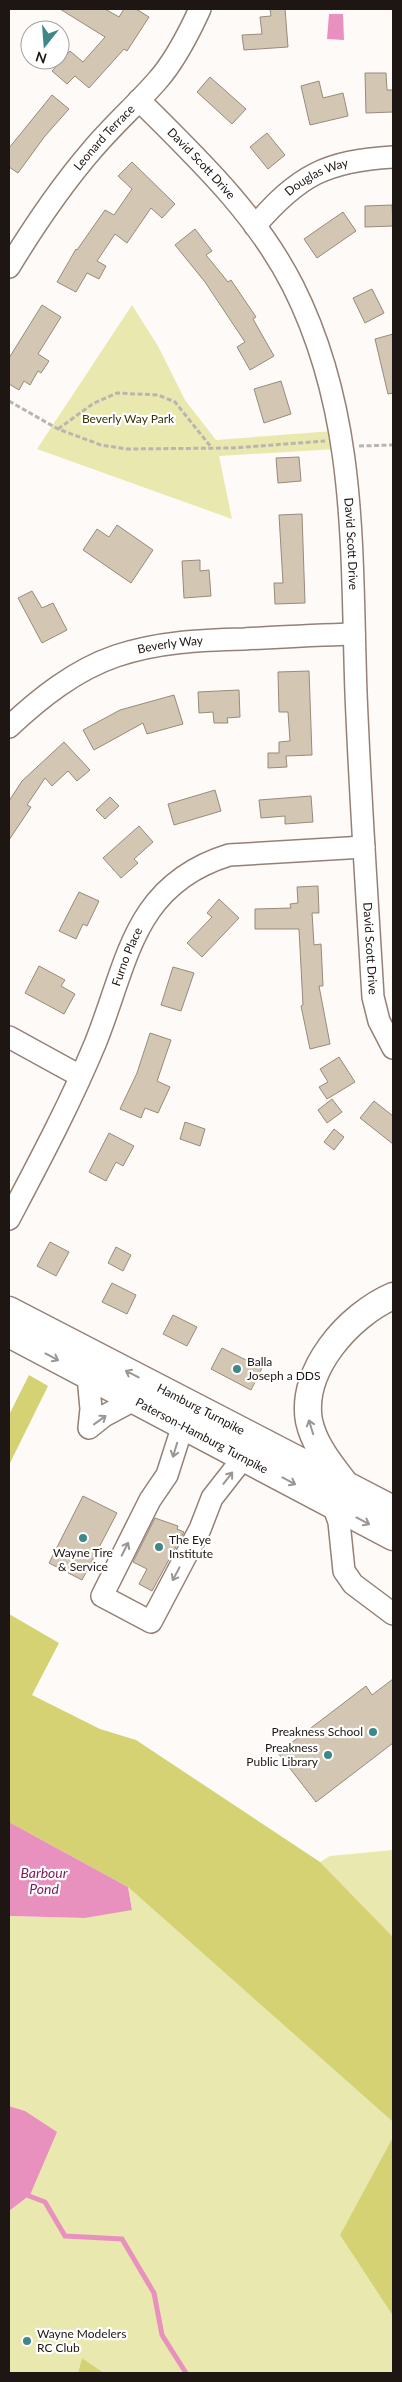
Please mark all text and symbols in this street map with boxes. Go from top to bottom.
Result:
north arrow [20,20,70,70]
text: N [33,48,49,68]
street label: Leonard Terrace [70,101,138,173]
street label: David Scott Drive [164,125,239,202]
street label: Douglas Way [282,155,350,199]
park label: Beverly Way Park [82,411,175,426]
street label: David Scott Drive [341,497,361,590]
street label: Beverly Way [136,633,204,657]
street label: David Scott Drive [360,902,381,995]
street label: Furno Place [108,925,145,988]
one-way arrow [44,1352,58,1362]
place label: Balla Joseph a DDS [247,1354,320,1383]
marker: Balla Joseph a DDS [231,1363,243,1375]
one-way arrow [125,1369,140,1378]
street label: Hamburg Turnpike [155,1380,247,1438]
street label: Paterson-Hamburg Turnpike [133,1394,271,1477]
one-way arrow [93,1415,107,1425]
one-way arrow [306,1419,316,1435]
one-way arrow [170,1442,179,1457]
one-way arrow [222,1471,233,1484]
one-way arrow [281,1476,296,1486]
one-way arrow [355,1517,370,1526]
marker: Wayne Tire & Service [77,1532,89,1544]
place label: The Eye Institute [169,1532,213,1561]
marker: The Eye Institute [153,1541,165,1553]
one-way arrow [121,1542,130,1557]
place label: Wayne Tire & Service [53,1545,113,1574]
one-way arrow [171,1566,181,1581]
place label: Preakness School [272,1724,363,1739]
marker: Preakness School [367,1726,379,1738]
place label: Preakness Public Library [246,1740,319,1769]
marker: Preakness Public Library [322,1749,334,1761]
water label: Barbour Pond [20,1864,68,1897]
place label: Wayne Modelers RC Club [37,2326,126,2355]
marker: Wayne Modelers RC Club [21,2335,33,2347]

